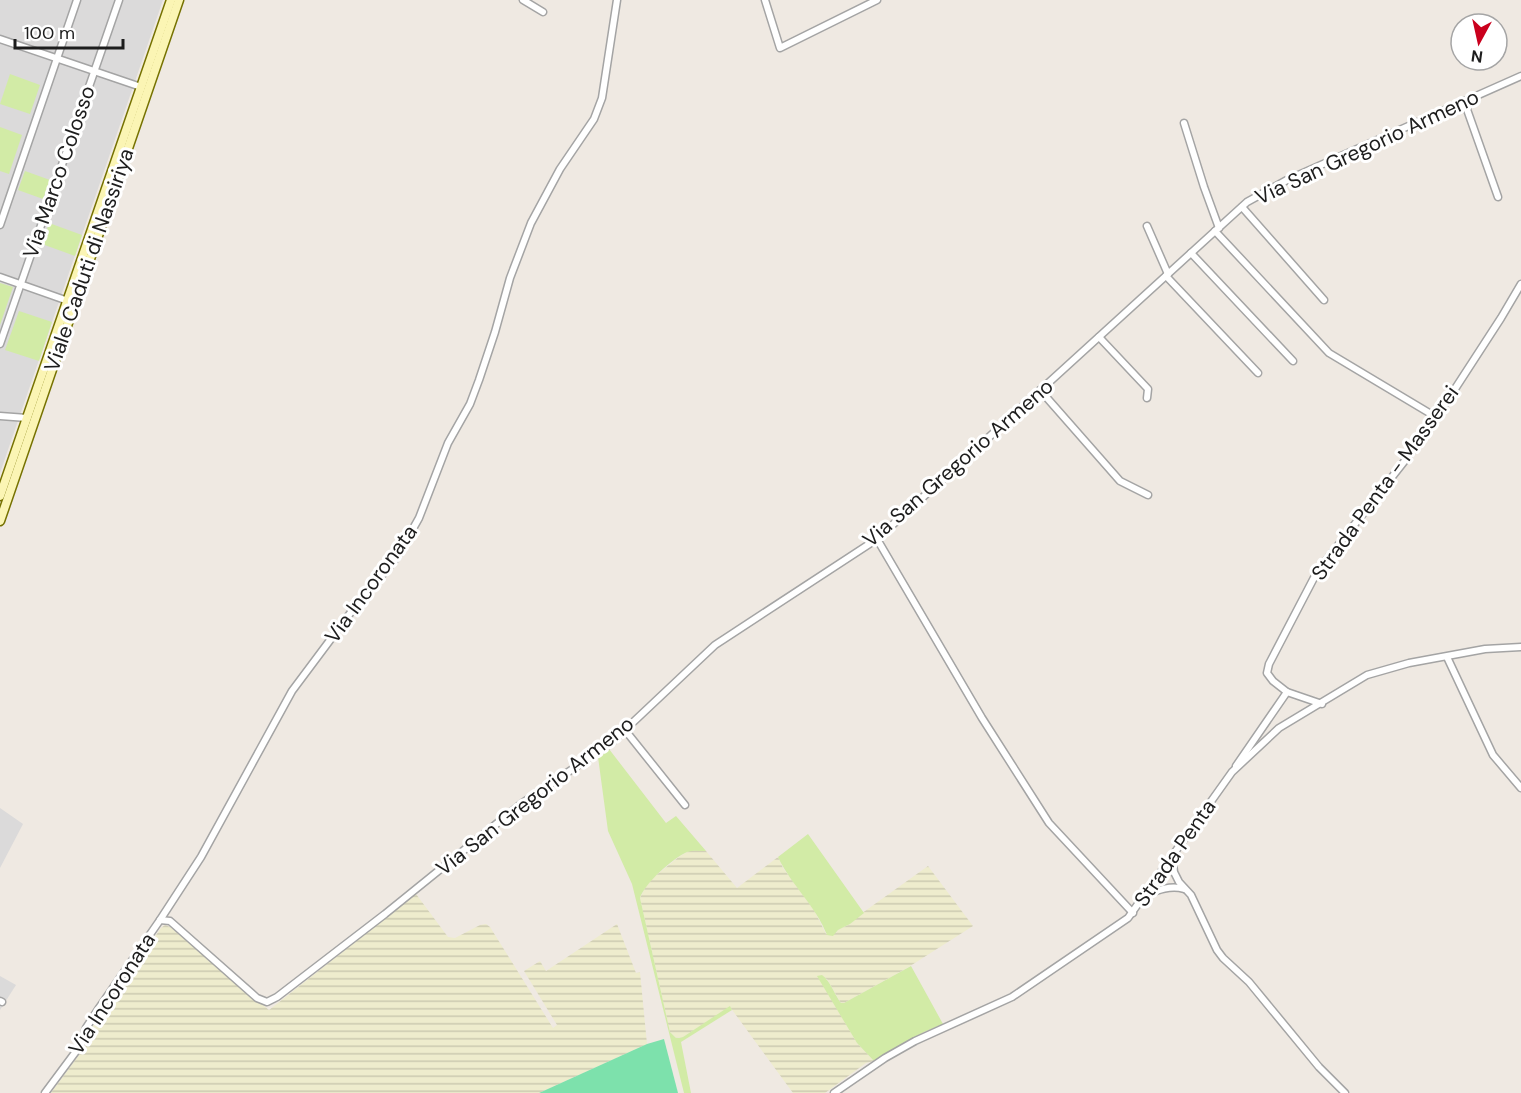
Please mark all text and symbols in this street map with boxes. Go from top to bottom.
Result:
scale bar [15,12,123,50]
north arrow [1449,12,1509,72]
text: 100 m [24,21,75,45]
text: N [1470,45,1484,68]
street label: Via Marco Colosso [16,82,102,262]
street label: Via San Gregorio Armeno [1251,83,1483,211]
street label: Viale Caduti di Nassiriya [38,145,140,375]
street label: Via San Gregorio Armeno [857,372,1059,554]
street label: Strada Penta - Masserei [1305,380,1465,586]
street label: Via Incoronata [318,519,424,649]
street label: Via San Gregorio Armeno [430,710,640,882]
street label: Strada Penta [1128,794,1222,912]
street label: Via Incoronata [62,928,162,1060]

